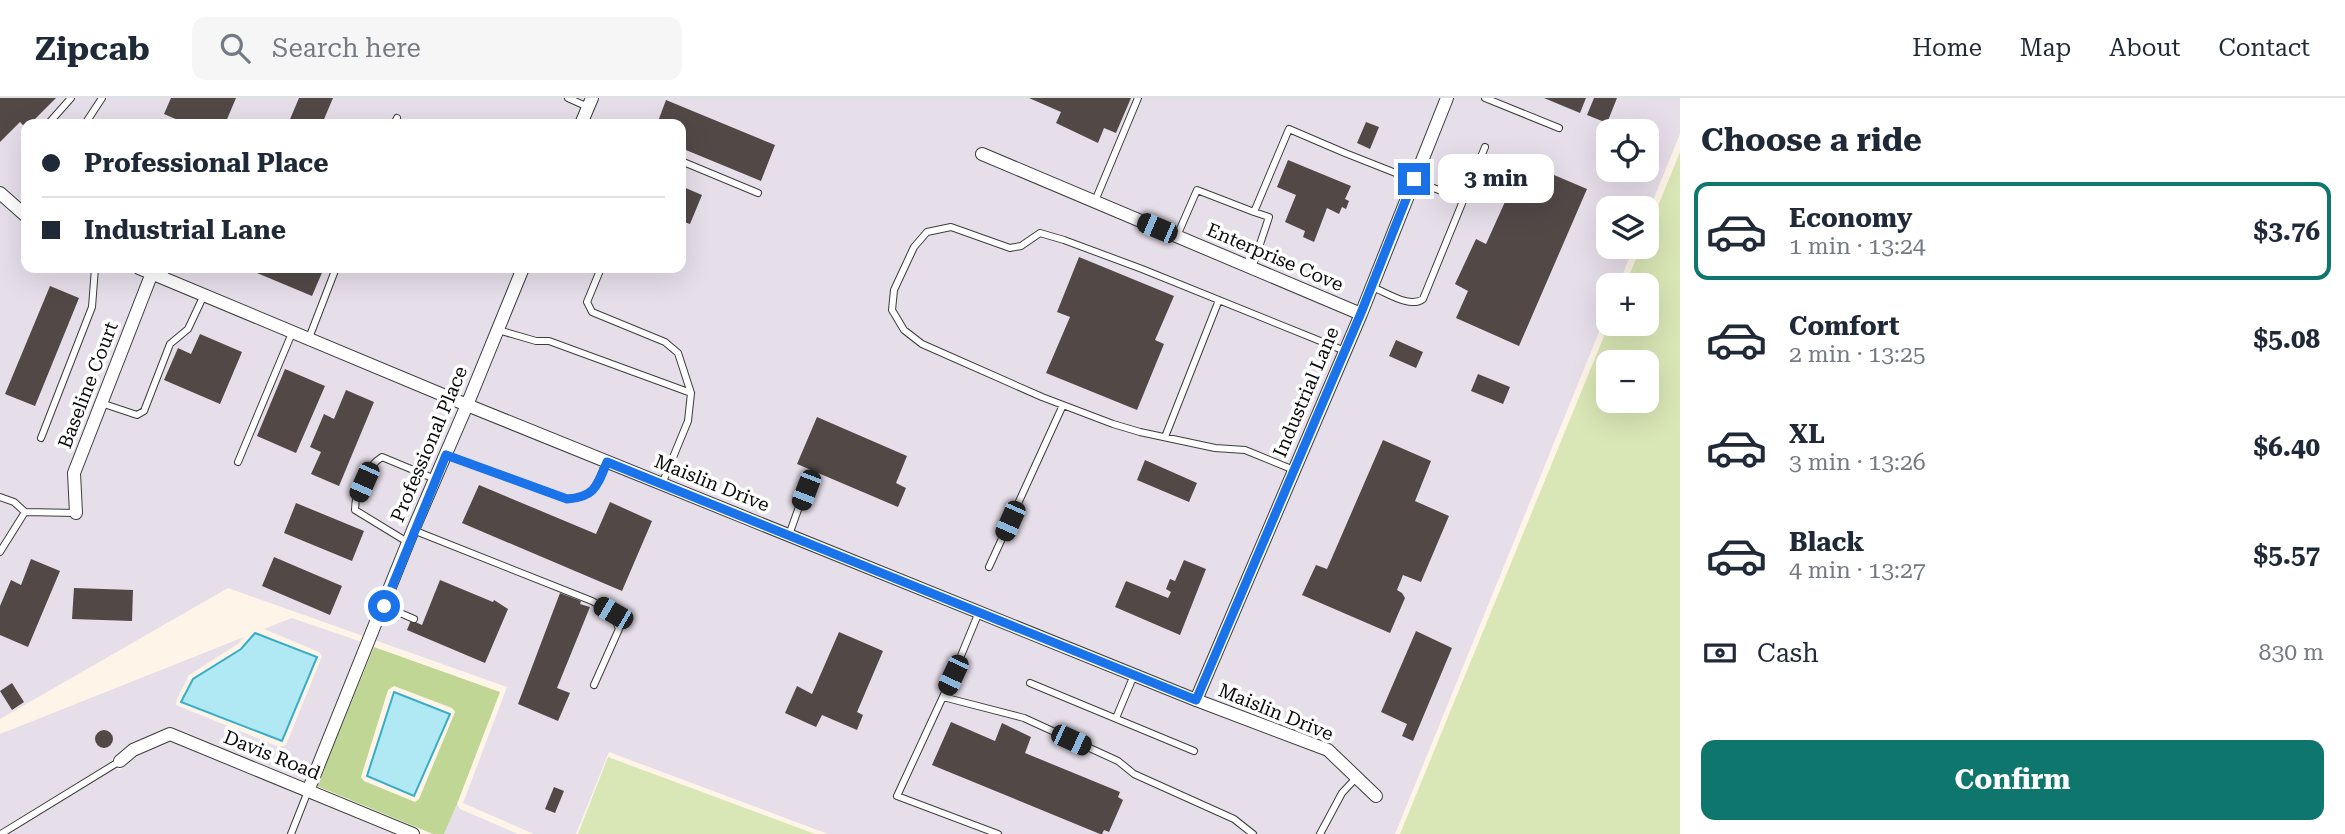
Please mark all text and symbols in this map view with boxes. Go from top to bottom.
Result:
search box [192,17,682,80]
text: Zipcab [35,29,150,68]
icon: search [216,29,254,67]
text: Search here [272,33,421,63]
text: Home [1912,34,1982,62]
text: Map [2020,34,2071,62]
text: About [2109,34,2180,62]
text: Contact [2218,34,2310,62]
map controls [1596,119,1659,413]
button: locate [1596,119,1659,182]
text: Choose a ride [1701,121,1922,159]
text: Professional Place [84,148,329,178]
callout: 3 min [1438,154,1554,204]
route end [1398,163,1430,195]
text: 3 min [1464,165,1528,192]
button: layers [1596,196,1659,259]
icon: car [1705,200,1768,263]
text: Economy [1789,203,1912,233]
car [1134,210,1181,246]
text: Industrial Lane [84,215,286,245]
text: $3.76 [2254,216,2320,246]
street label: Enterprise Cove [1203,218,1347,296]
text: 1 min · 13:24 [1789,233,1926,260]
button: + [1596,273,1659,336]
icon: car [1705,308,1768,371]
text: Comfort [1789,311,1899,341]
street label: Baseline Court [53,318,123,452]
street label: Industrial Lane [1268,323,1344,461]
text: $5.08 [2254,324,2320,354]
text: 2 min · 13:25 [1789,341,1926,368]
button: − [1596,350,1659,413]
street label: Professional Place [386,363,472,525]
icon: car [1705,416,1768,479]
text: XL [1789,419,1825,449]
text: $6.40 [2254,432,2320,462]
street label: Maislin Drive [651,449,773,517]
text: 3 min · 13:26 [1789,449,1926,476]
car [346,459,383,505]
car [789,467,824,513]
car [992,498,1029,544]
icon: car [1705,524,1768,587]
text: Black [1789,527,1864,557]
text: $5.57 [2254,540,2320,570]
text: 4 min · 13:27 [1789,557,1926,584]
route start [368,590,400,622]
car [590,593,637,633]
icon: cash [1701,634,1739,672]
text: Cash [1757,638,1819,668]
text: 830 m [2259,639,2324,666]
car [935,652,972,698]
street label: Maislin Drive [1215,678,1337,746]
car [1048,722,1095,758]
street label: Davis Road [220,725,324,785]
button: Confirm [1701,740,2324,820]

